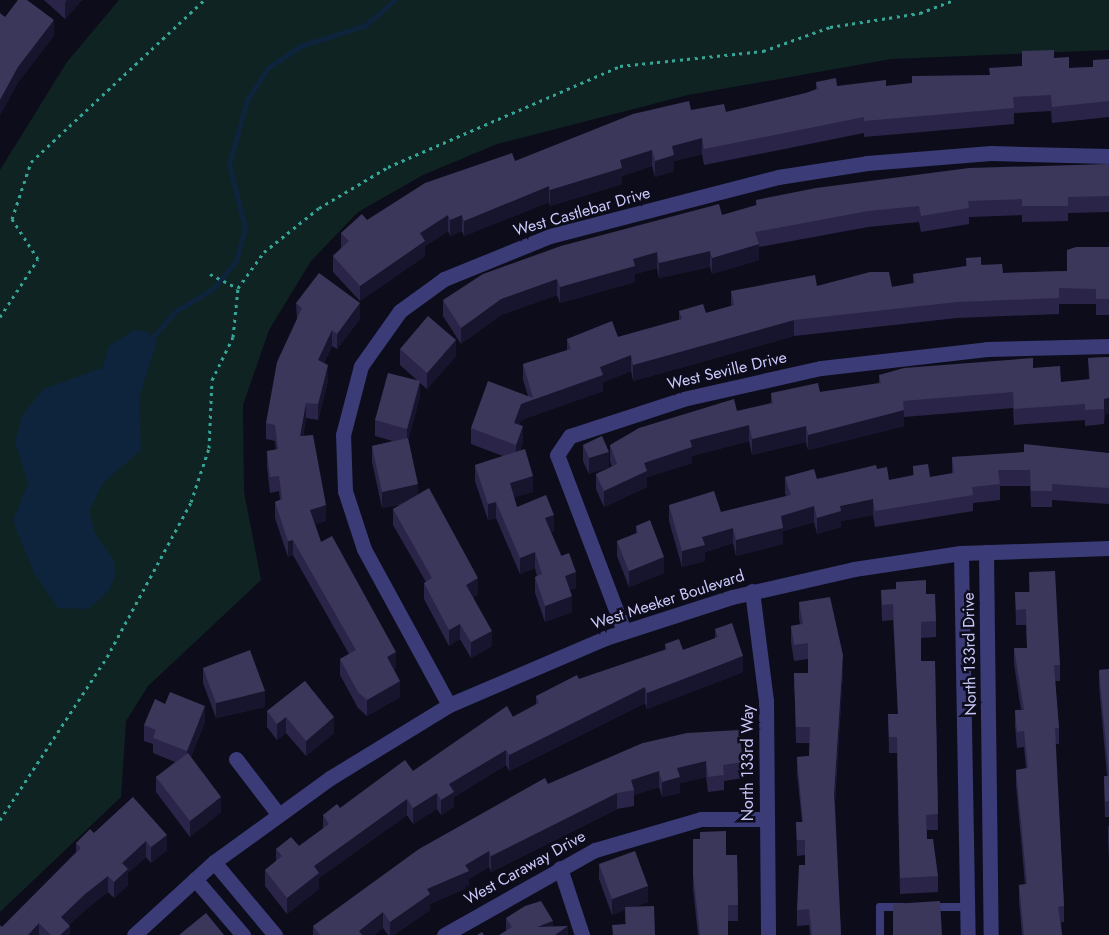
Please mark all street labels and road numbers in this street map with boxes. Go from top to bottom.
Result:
street label: West Castlebar Drive [511,183,653,241]
street label: West Seville Drive [665,348,789,394]
street label: West Meeker Boulevard [589,566,747,634]
street label: North 133rd Drive [959,592,981,716]
street label: North 133rd Way [738,705,758,821]
street label: West Caraway Drive [461,827,589,909]

